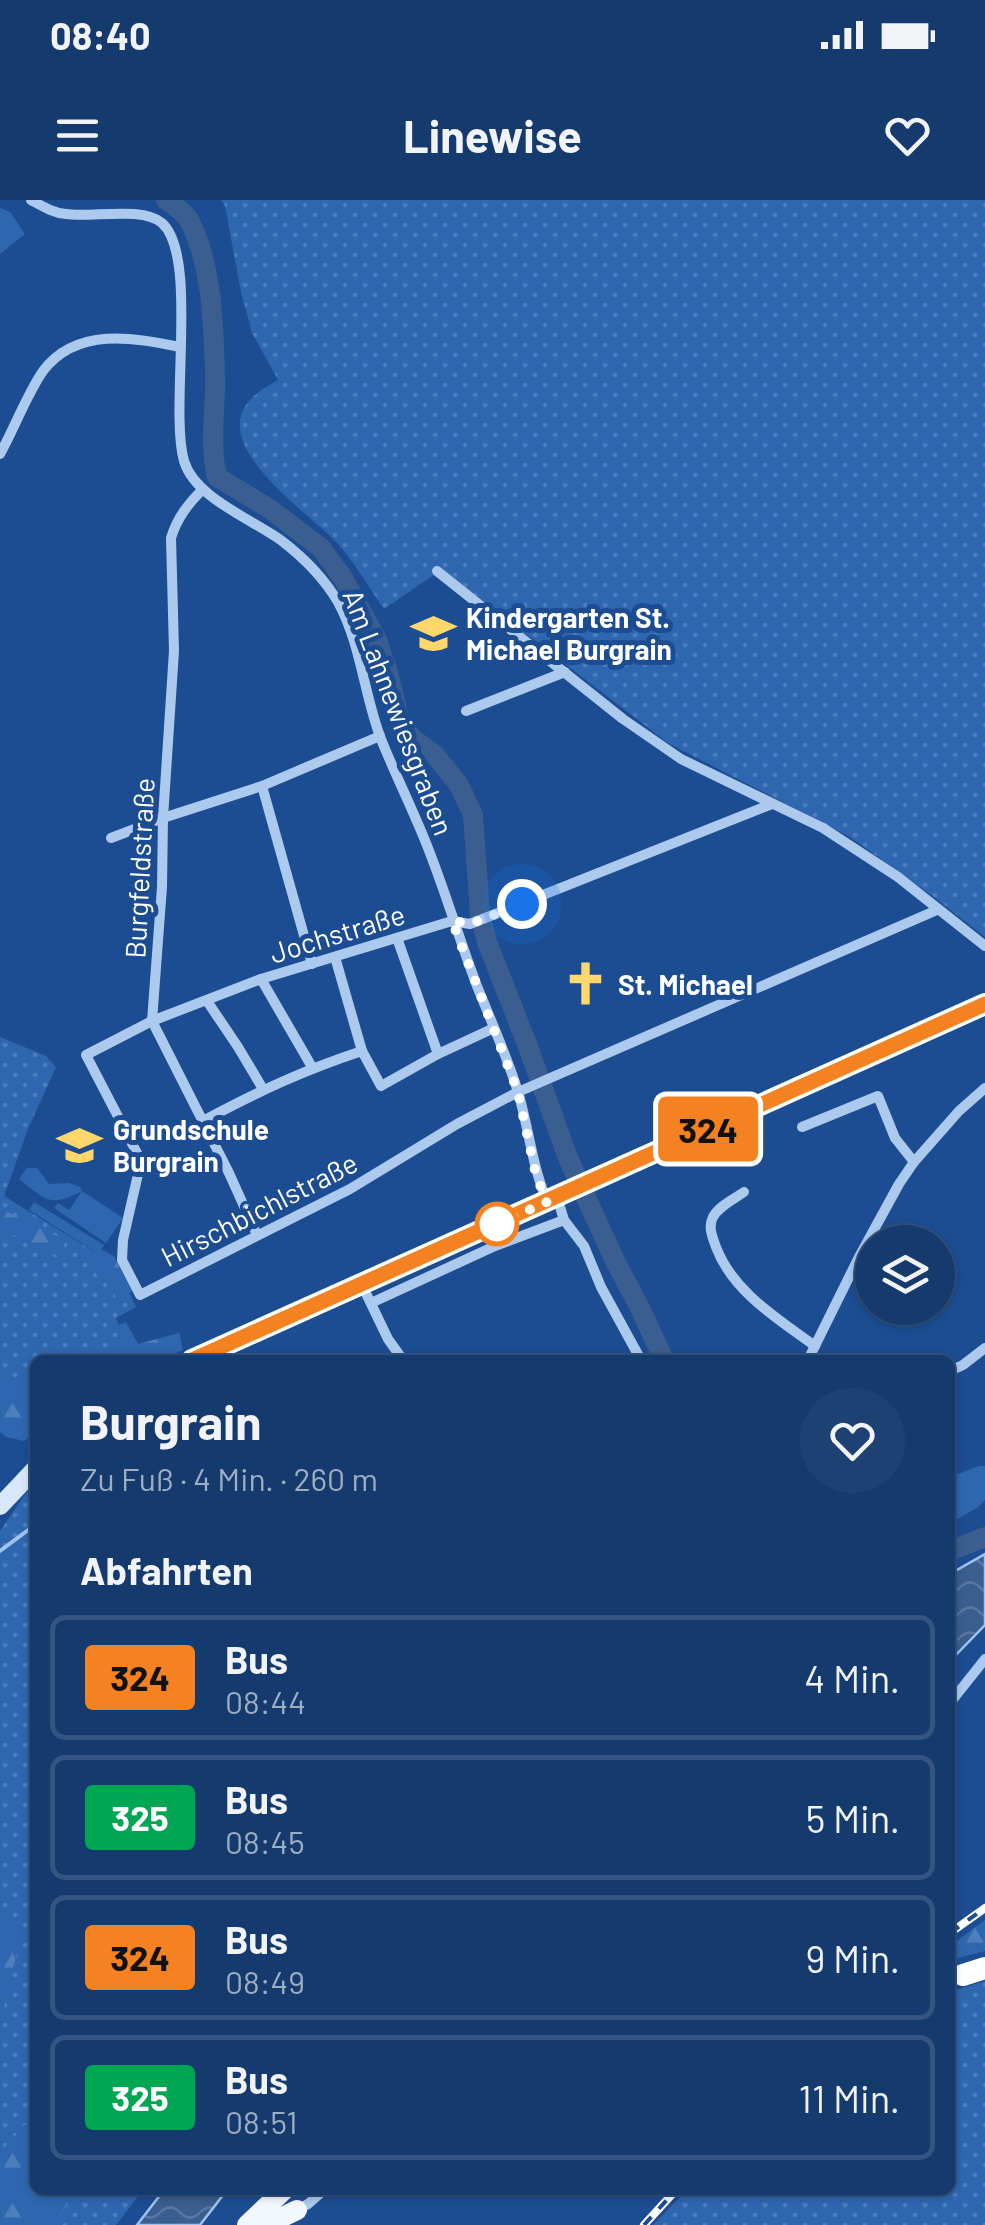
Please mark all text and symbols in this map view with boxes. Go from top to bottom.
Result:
text: 08:40 [50,12,151,58]
icon: menu [50,108,105,163]
text: Linewise [403,108,582,162]
icon: heart [880,108,935,163]
street label: Am Lahnewiesgraben [336,584,462,840]
place label: Kindergarten St. Michael Burgrain [466,600,672,666]
school or university icon: Kindergarten St. Michael Burgrain [409,609,457,657]
street label: Burgfeldstraße [117,777,161,959]
your location [497,879,547,929]
street label: Jochstraße [265,896,409,970]
church icon: St. Michael [561,960,609,1008]
place label: St. Michael [618,967,753,1001]
line badge: 324 [650,1096,766,1162]
text: 324 [678,1108,738,1150]
place label: Grundschule Burgrain [113,1112,269,1178]
school or university icon: Grundschule Burgrain [56,1121,104,1169]
street label: Hirschbichlstraße [155,1145,363,1273]
unlabelled marker [476,1203,518,1245]
map controls [855,1225,955,1325]
button: layers [855,1225,955,1325]
button: heart [800,1388,905,1493]
text: Burgrain [80,1392,262,1450]
text: Zu Fuß · 4 Min. · 260 m [80,1459,378,1497]
text: Abfahrten [80,1547,253,1593]
text: Bus [225,1636,288,1682]
text: 4 Min. [804,1655,900,1701]
text: 324 [110,1656,170,1698]
text: 08:44 [225,1682,306,1720]
text: Bus [225,1776,288,1822]
text: 5 Min. [806,1795,900,1841]
text: 325 [111,1796,169,1838]
text: 08:45 [225,1822,305,1860]
text: Bus [225,1916,288,1962]
text: 9 Min. [805,1935,900,1981]
text: 324 [110,1936,170,1978]
text: 08:49 [225,1962,305,2000]
text: Bus [225,2056,288,2102]
text: 11 Min. [799,2075,900,2121]
text: 325 [111,2076,169,2118]
text: 08:51 [225,2102,297,2140]

